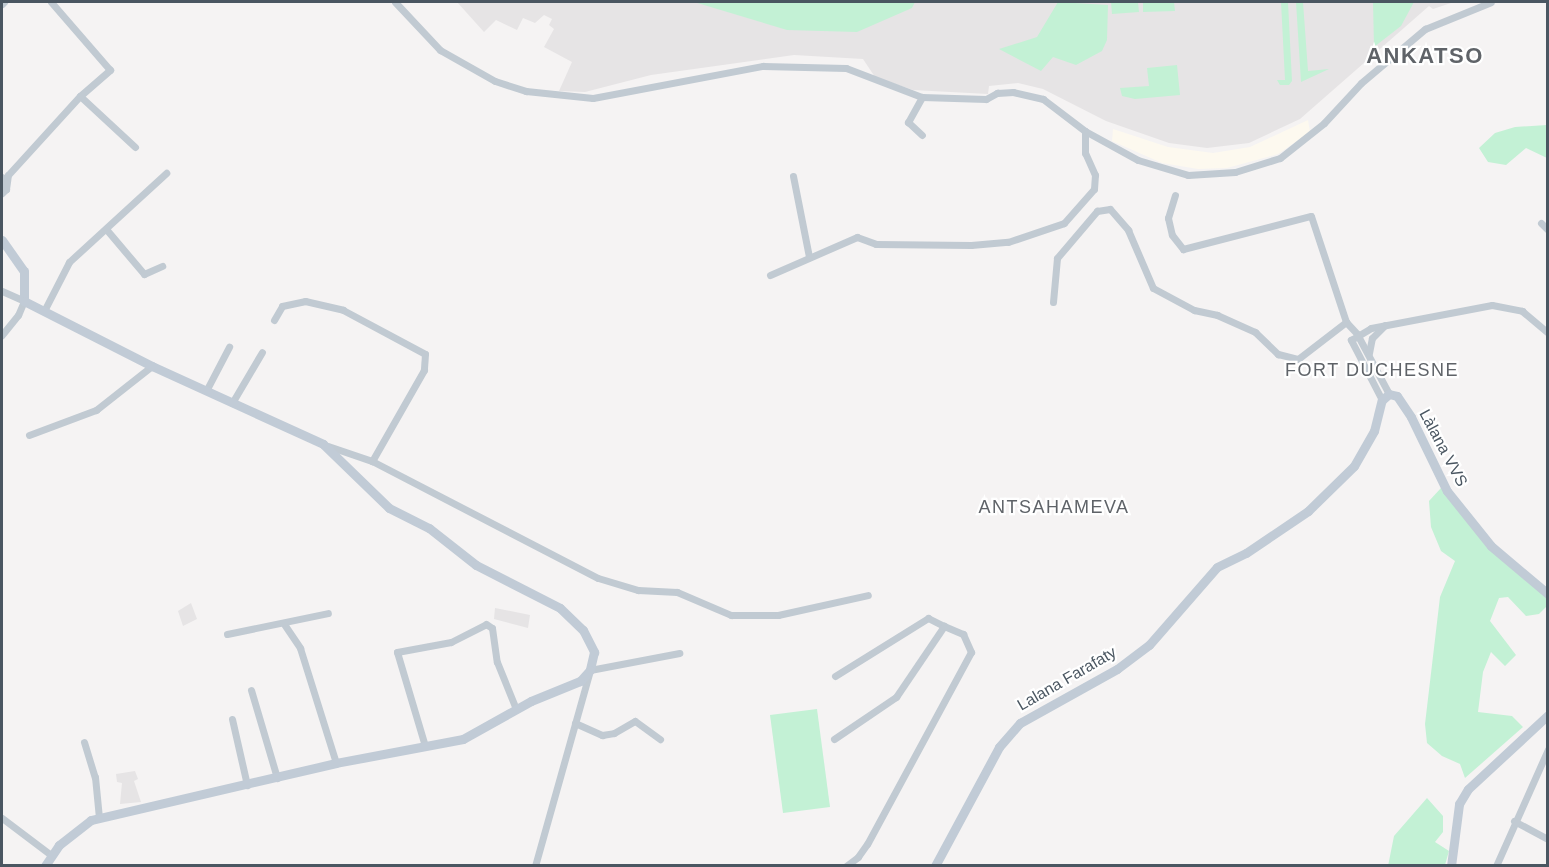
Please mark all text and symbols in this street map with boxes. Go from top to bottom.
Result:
district label: ANKATSO [1366,43,1484,69]
district label: FORT DUCHESNE [1285,359,1459,381]
street label: Làlana VVS [1415,406,1471,490]
district label: ANTSAHAMEVA [978,496,1130,518]
street label: Lalana Farafaty [1014,643,1120,715]

